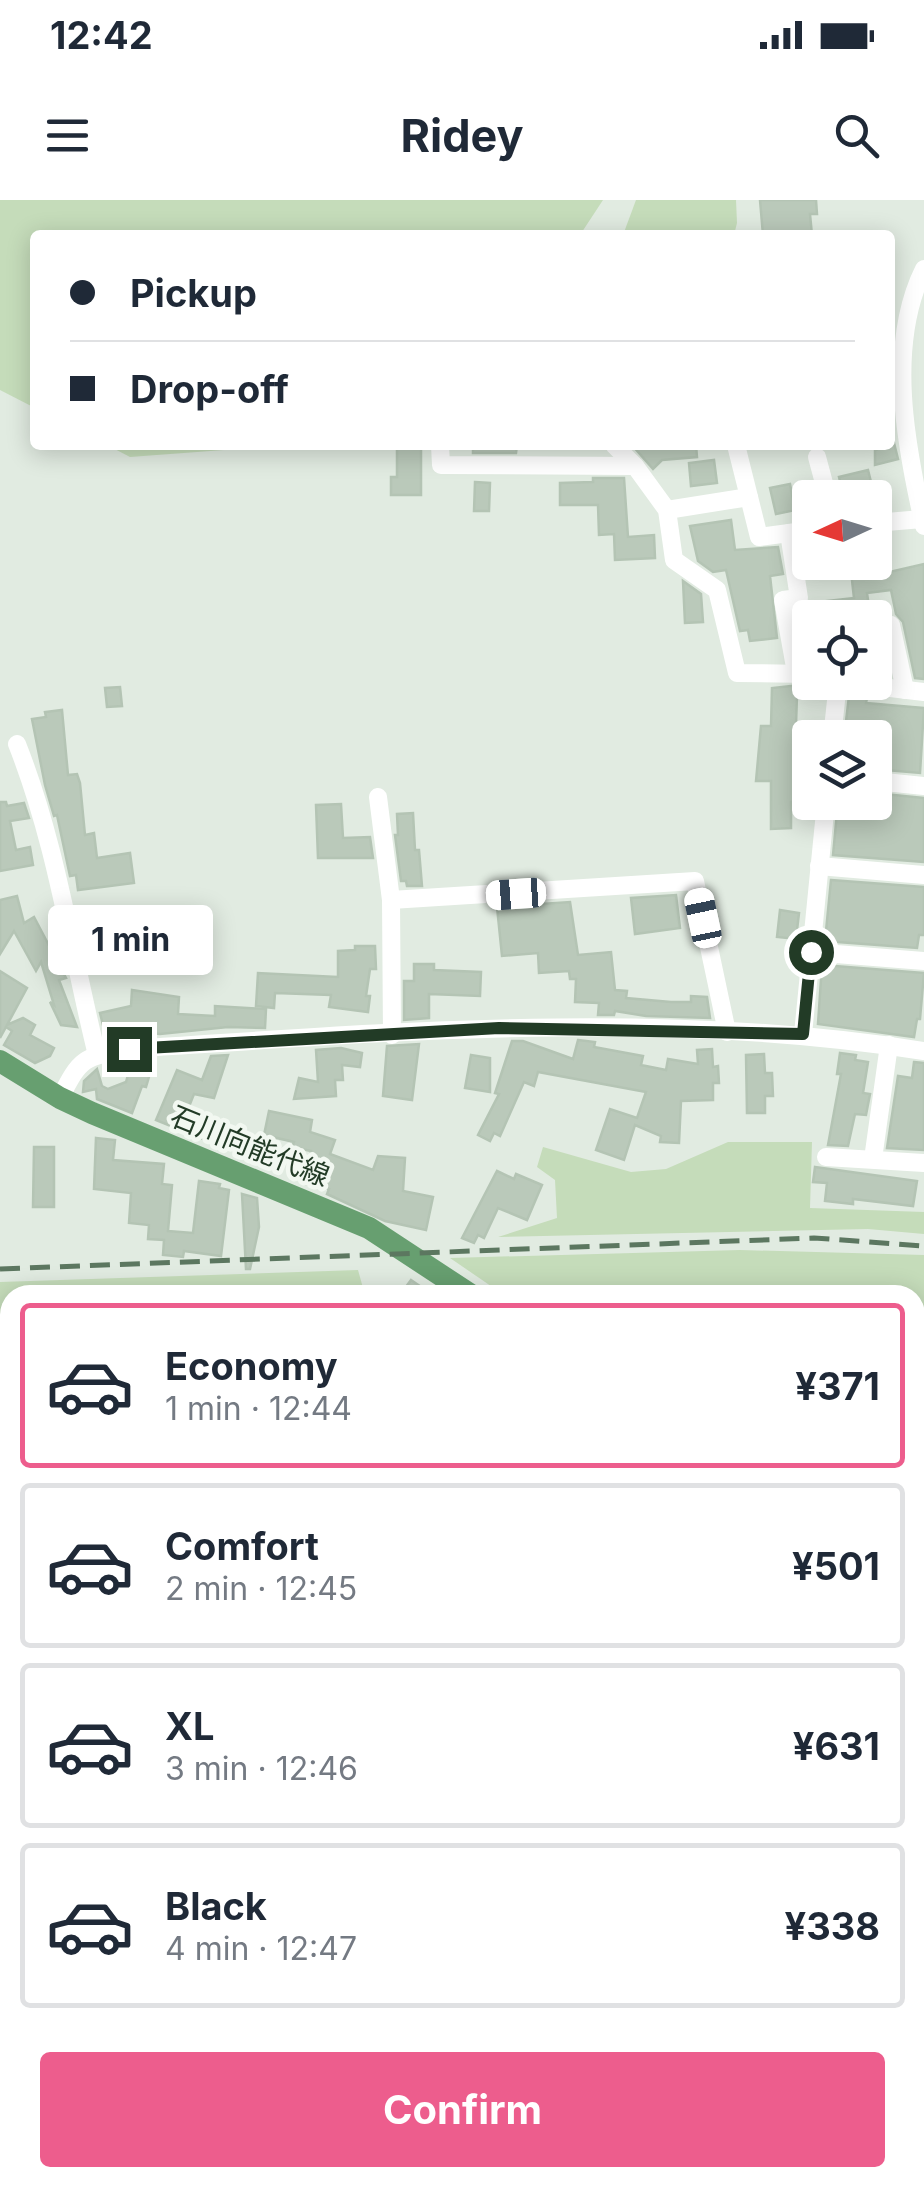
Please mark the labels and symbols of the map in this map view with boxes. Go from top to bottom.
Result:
north arrow [792,480,892,580]
car [485,877,547,911]
car [682,886,724,950]
callout: 1 min [46,904,212,974]
route start [789,930,834,975]
route end [107,1027,152,1072]
street label: 石川向能代線 [166,1099,334,1193]

